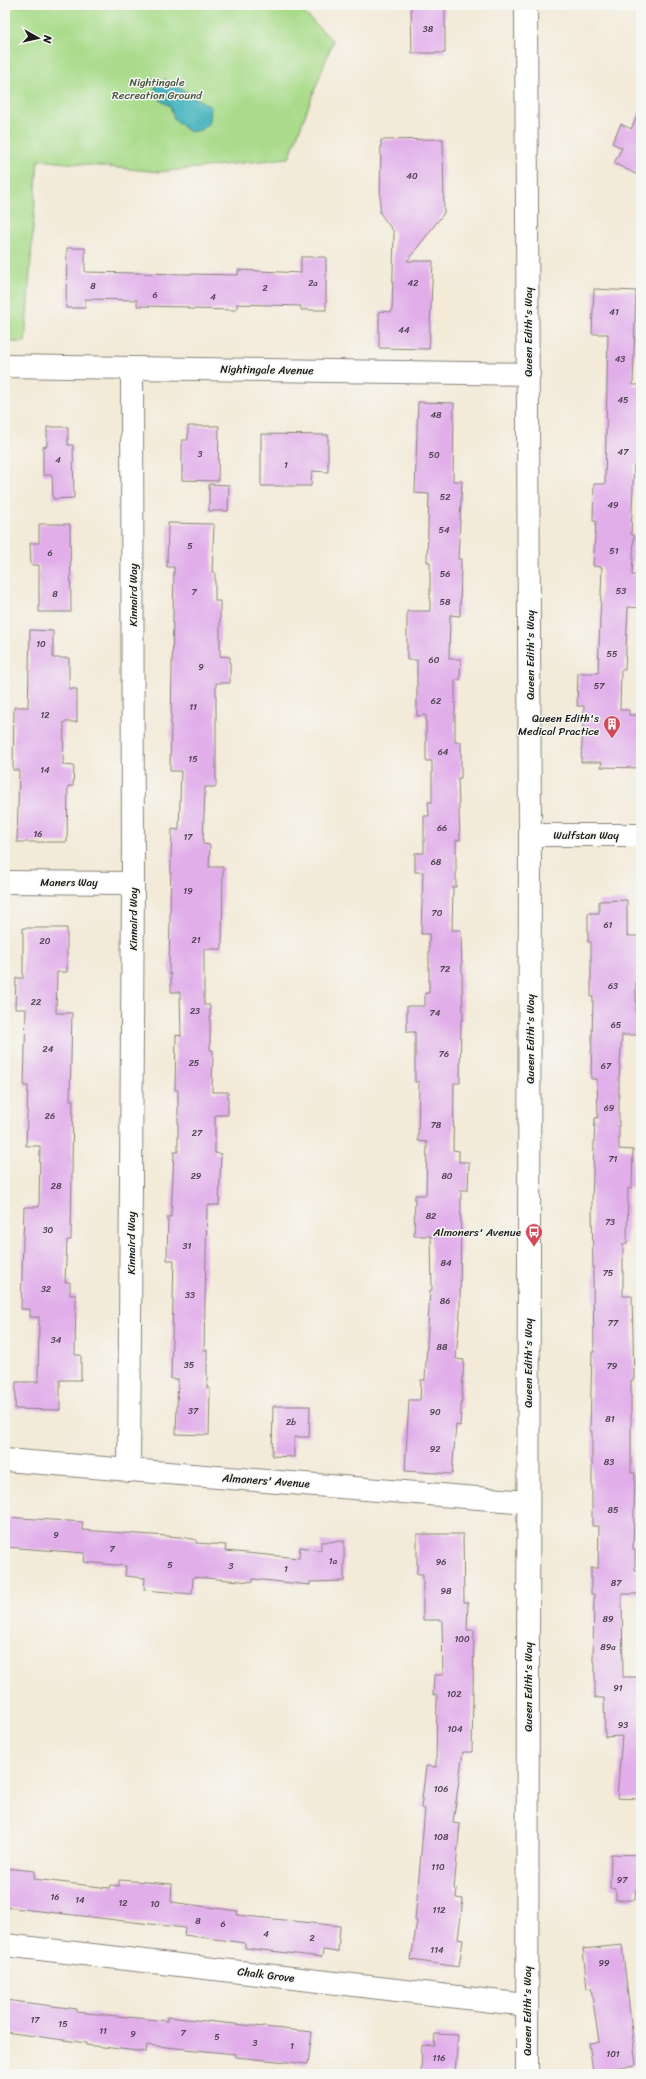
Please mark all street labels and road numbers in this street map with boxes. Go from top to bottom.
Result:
street label: Queen Edith's Way [519,287,538,377]
street label: Nightingale Avenue [220,360,314,380]
street label: Kinnaird Way [124,563,143,627]
street label: Queen Edith's Way [521,610,540,700]
street label: Wulfstan Way [553,826,619,845]
street label: Maners Way [40,873,98,892]
street label: Kinnaird Way [124,887,143,951]
street label: Queen Edith's Way [521,994,540,1084]
street label: Kinnaird Way [122,1211,141,1275]
street label: Queen Edith's Way [519,1318,538,1408]
street label: Almoners' Avenue [221,1468,311,1494]
street label: Queen Edith's Way [519,1642,538,1732]
street label: Chalk Grove [236,1962,296,1988]
street label: Queen Edith's Way [518,1966,537,2056]

